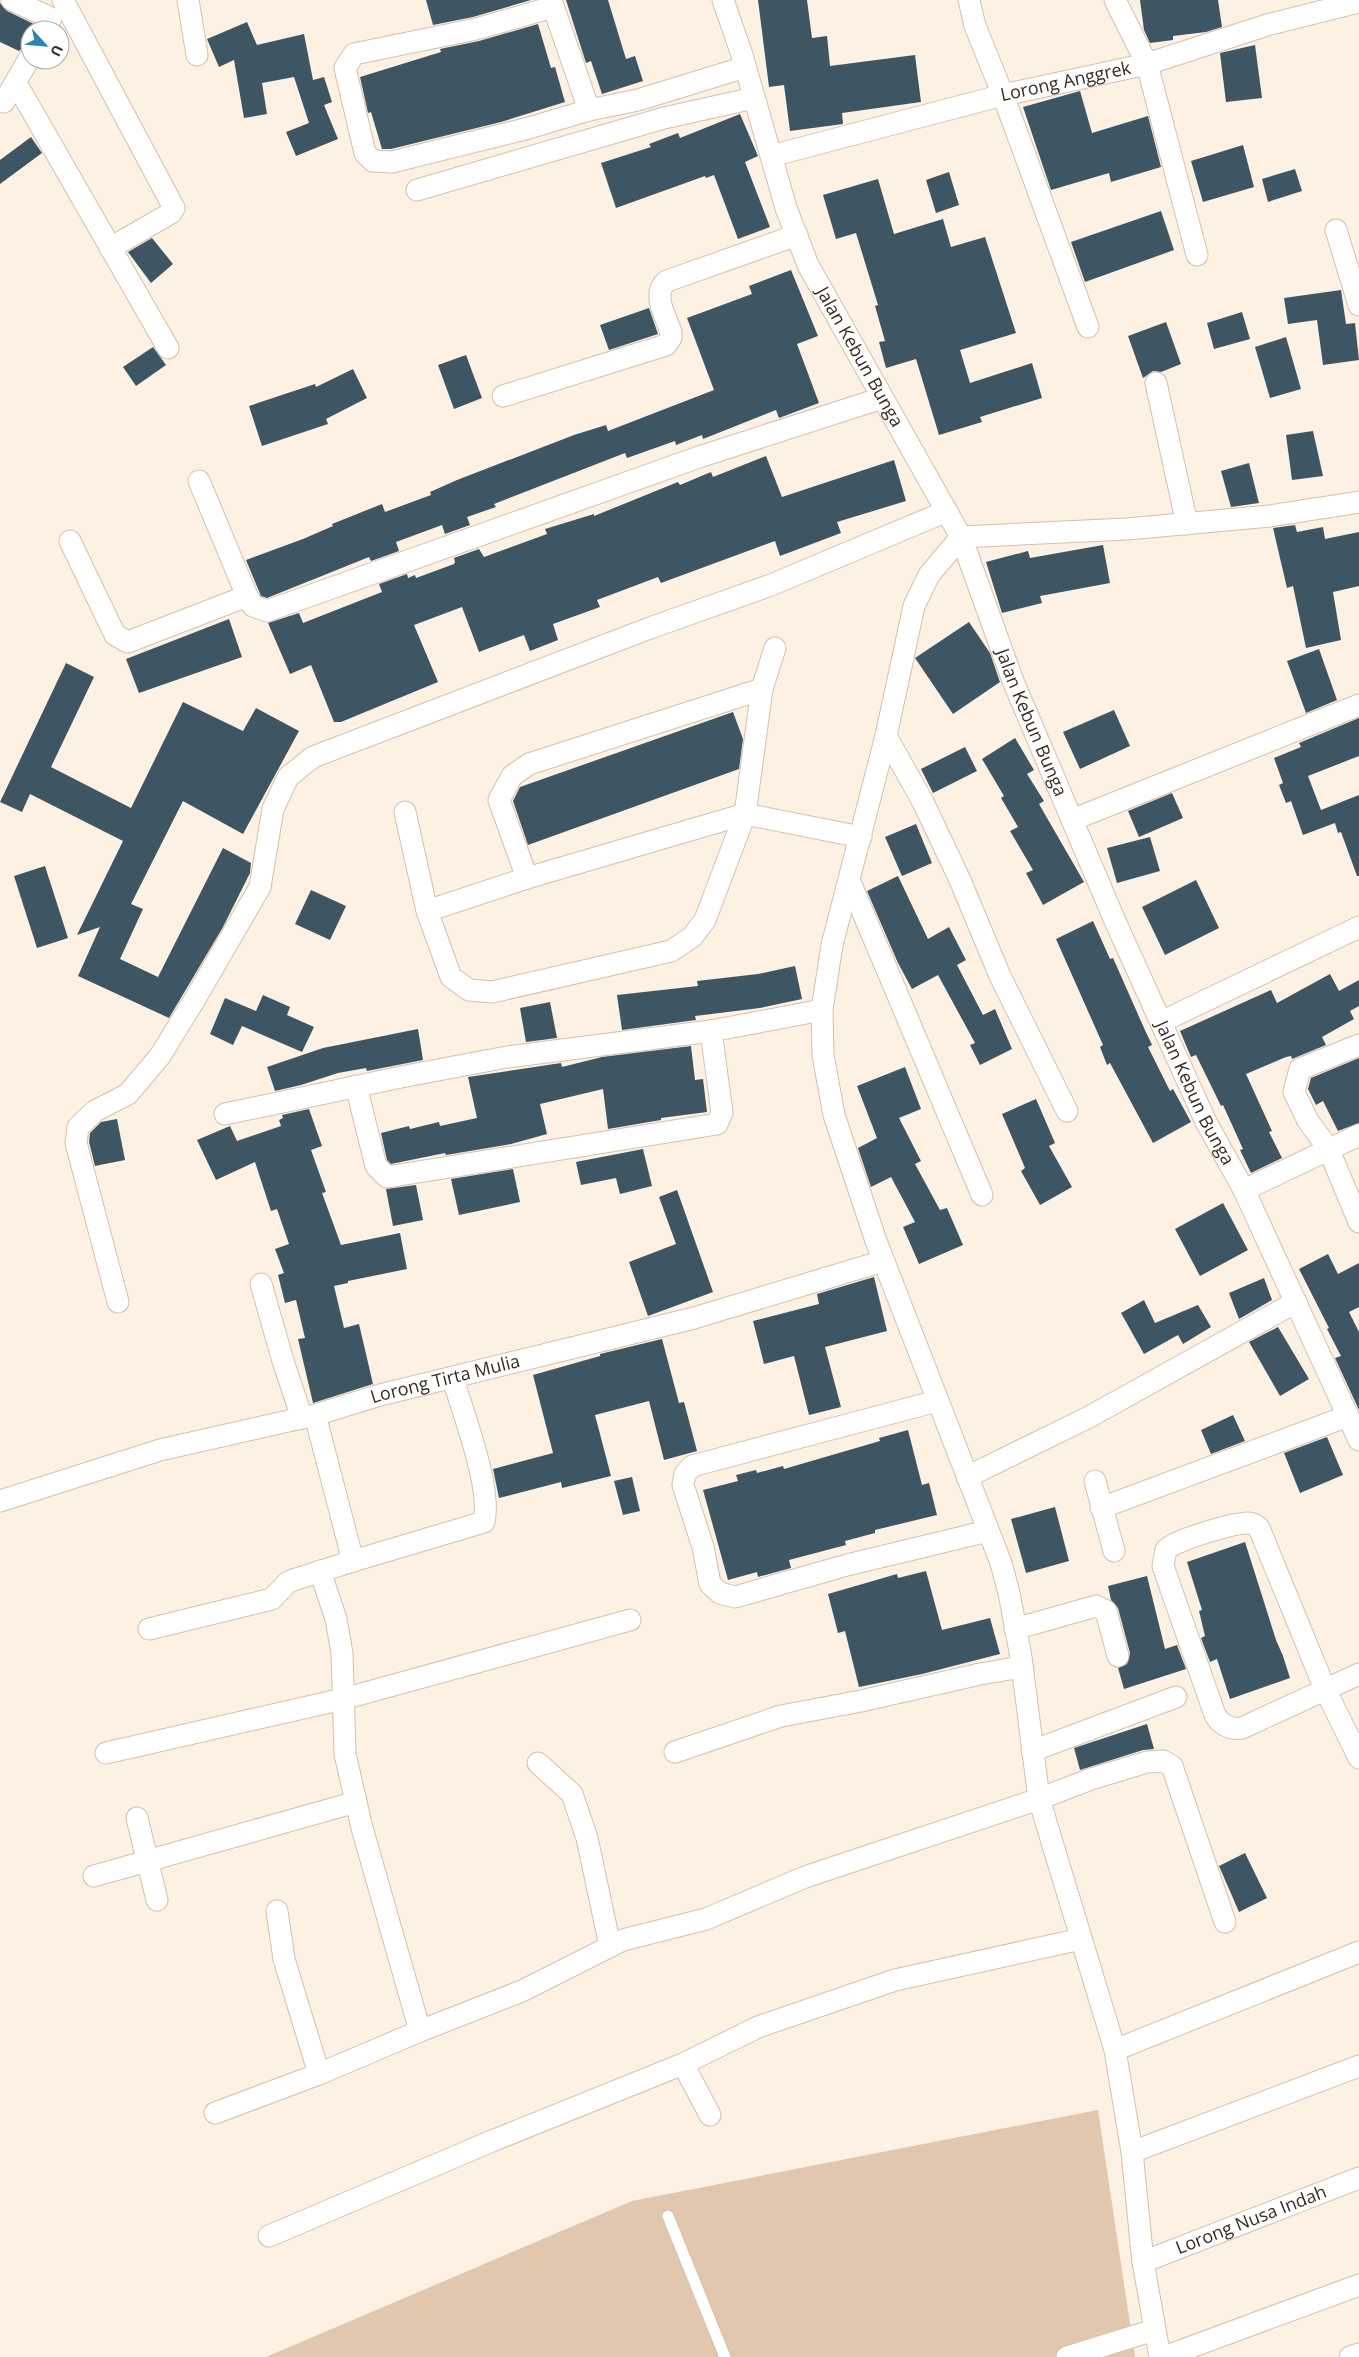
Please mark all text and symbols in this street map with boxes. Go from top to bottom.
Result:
north arrow [20,20,70,70]
text: U [46,42,68,60]
street label: Lorong Anggrek [998,55,1133,106]
street label: Jalan Kebun Bunga [811,280,910,431]
street label: Jalan Kebun Bunga [991,643,1074,800]
street label: Jalan Kebun Bunga [1150,1015,1241,1169]
street label: Lorong Tirta Mulia [367,1348,522,1408]
street label: Lorong Nusa Indah [1172,2179,1330,2259]

